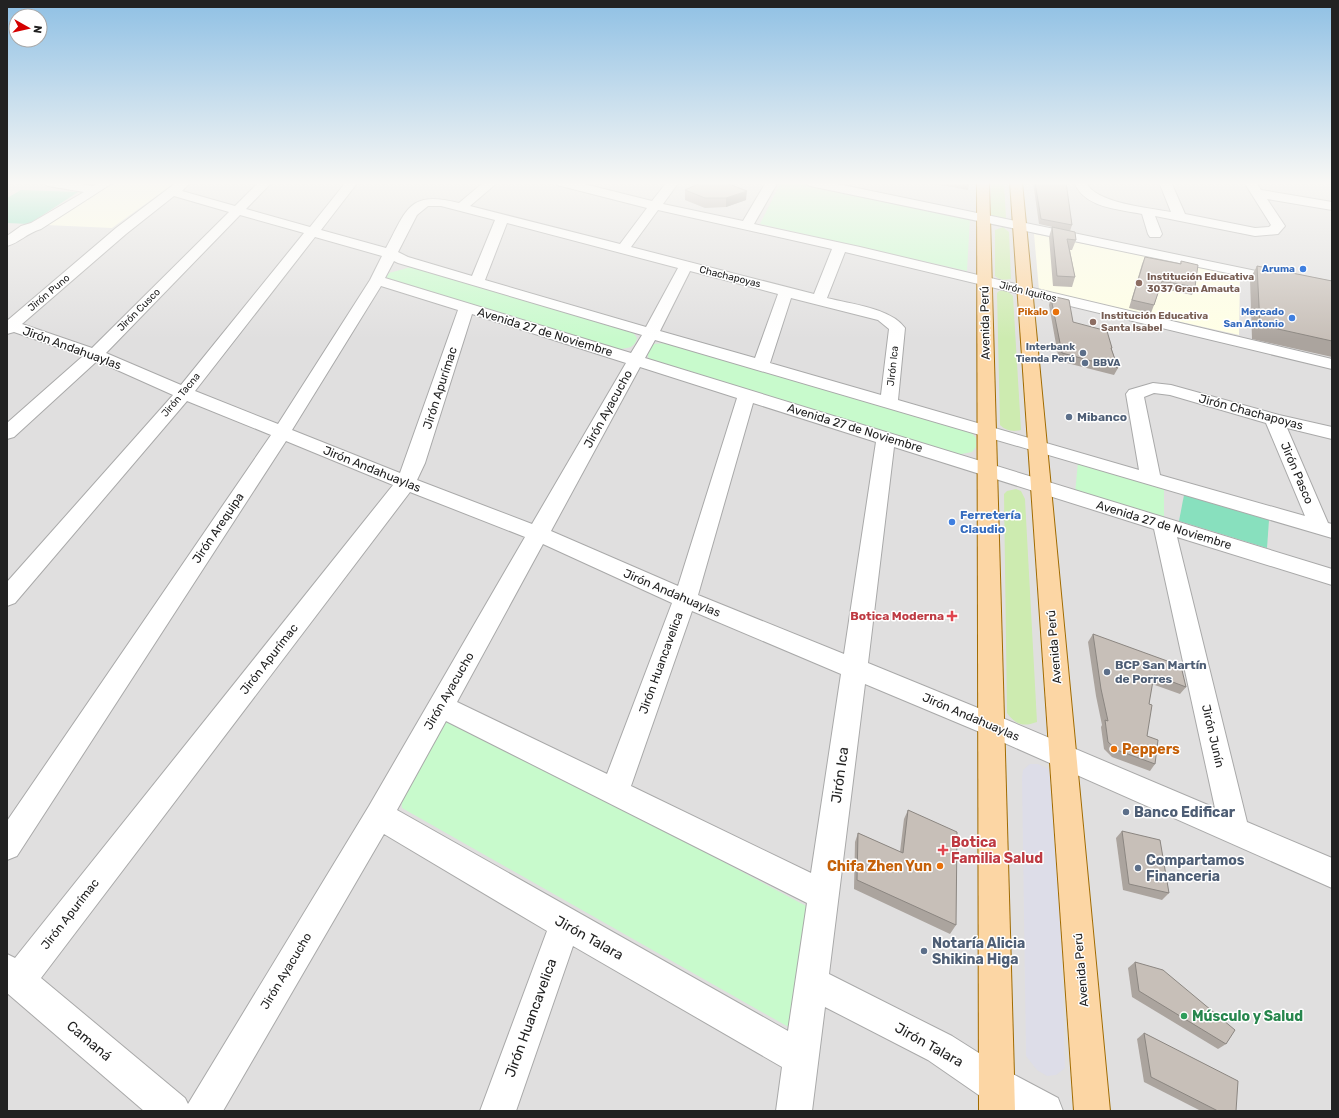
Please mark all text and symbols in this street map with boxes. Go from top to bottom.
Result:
north arrow [8,8,48,48]
text: N [30,24,44,34]
place label: Aruma [1262,263,1295,275]
street label: Chachapoyas [698,264,762,290]
marker: Aruma [1298,264,1308,274]
place label: Institución Educativa 3037 Gran Amauta [1147,271,1254,295]
street label: Jirón Puno [26,272,73,314]
marker: Institución Educativa 3037 Gran Amauta [1134,278,1144,288]
street label: Jirón Iquitos [998,279,1058,305]
street label: Jirón Cusco [115,286,163,334]
street label: Avenida Perú [977,286,993,360]
street label: Avenida 27 de Noviembre [476,305,615,359]
place label: Pikalo [1018,306,1048,318]
place label: Mercado San Antonio [1223,306,1284,330]
marker: Pikalo [1051,307,1061,317]
place label: Institución Educativa Santa Isabel [1101,310,1208,334]
marker: Mercado San Antonio [1287,313,1297,323]
marker: Institución Educativa Santa Isabel [1088,317,1098,327]
street label: Jirón Andahuaylas [21,324,123,372]
place label: Interbank Tienda Perú [1016,341,1075,365]
street label: Jirón Apurímac [420,345,460,431]
street label: Jirón Ica [885,345,901,387]
marker: Interbank Tienda Perú [1078,348,1088,358]
place label: BBVA [1093,357,1121,369]
marker: BBVA [1080,358,1090,368]
street label: Jirón Ayacucho [581,367,635,450]
street label: Jirón Tacna [159,370,203,420]
street label: Jirón Chachapoyas [1197,391,1305,433]
street label: Avenida 27 de Noviembre [786,401,925,455]
place label: Mibanco [1077,410,1127,424]
marker: Mibanco [1064,412,1074,422]
street label: Jirón Pasco [1278,440,1316,506]
street label: Jirón Andahuaylas [321,443,423,495]
street label: Jirón Arequipa [189,490,247,566]
street label: Avenida 27 de Noviembre [1095,498,1234,552]
place label: Ferretería Claudio [960,508,1021,536]
marker: Ferretería Claudio [947,517,957,527]
street label: Jirón Andahuaylas [621,566,723,620]
place label: Botica Moderna [850,609,944,623]
street label: Jirón Huancavelica [636,610,686,716]
street label: Avenida Perú [1044,610,1064,684]
marker: Botica Moderna [947,611,957,621]
street label: Jirón Apurímac [237,621,301,697]
street label: Jirón Ayacucho [421,650,477,732]
place label: BCP San Martín de Porres [1115,658,1207,686]
marker: BCP San Martín de Porres [1102,667,1112,677]
street label: Jirón Andahuaylas [920,690,1022,744]
street label: Jirón Junín [1199,703,1227,769]
place label: Peppers [1122,741,1180,758]
marker: Peppers [1109,744,1119,754]
street label: Jirón Ica [828,746,852,804]
place label: Banco Edificar [1134,804,1236,821]
marker: Banco Edificar [1121,807,1131,817]
place label: Botica Familia Salud [951,834,1043,867]
marker: Botica Familia Salud [938,845,948,855]
place label: Compartamos Financeria [1146,852,1245,885]
place label: Chifa Zhen Yun [827,858,932,875]
marker: Chifa Zhen Yun [935,861,945,871]
marker: Compartamos Financeria [1133,863,1143,873]
street label: Jirón Apurímac [38,876,102,952]
street label: Jirón Talara [552,912,626,964]
street label: Jirón Ayacucho [258,930,314,1012]
street label: Avenida Perú [1071,933,1091,1007]
place label: Notaría Alicia Shikina Higa [932,935,1025,968]
marker: Notaría Alicia Shikina Higa [919,946,929,956]
street label: Jirón Huancavelica [502,956,560,1080]
place label: Músculo y Salud [1192,1008,1303,1025]
marker: Músculo y Salud [1179,1011,1189,1021]
street label: Camaná [63,1017,115,1065]
street label: Jirón Talara [892,1019,966,1071]

